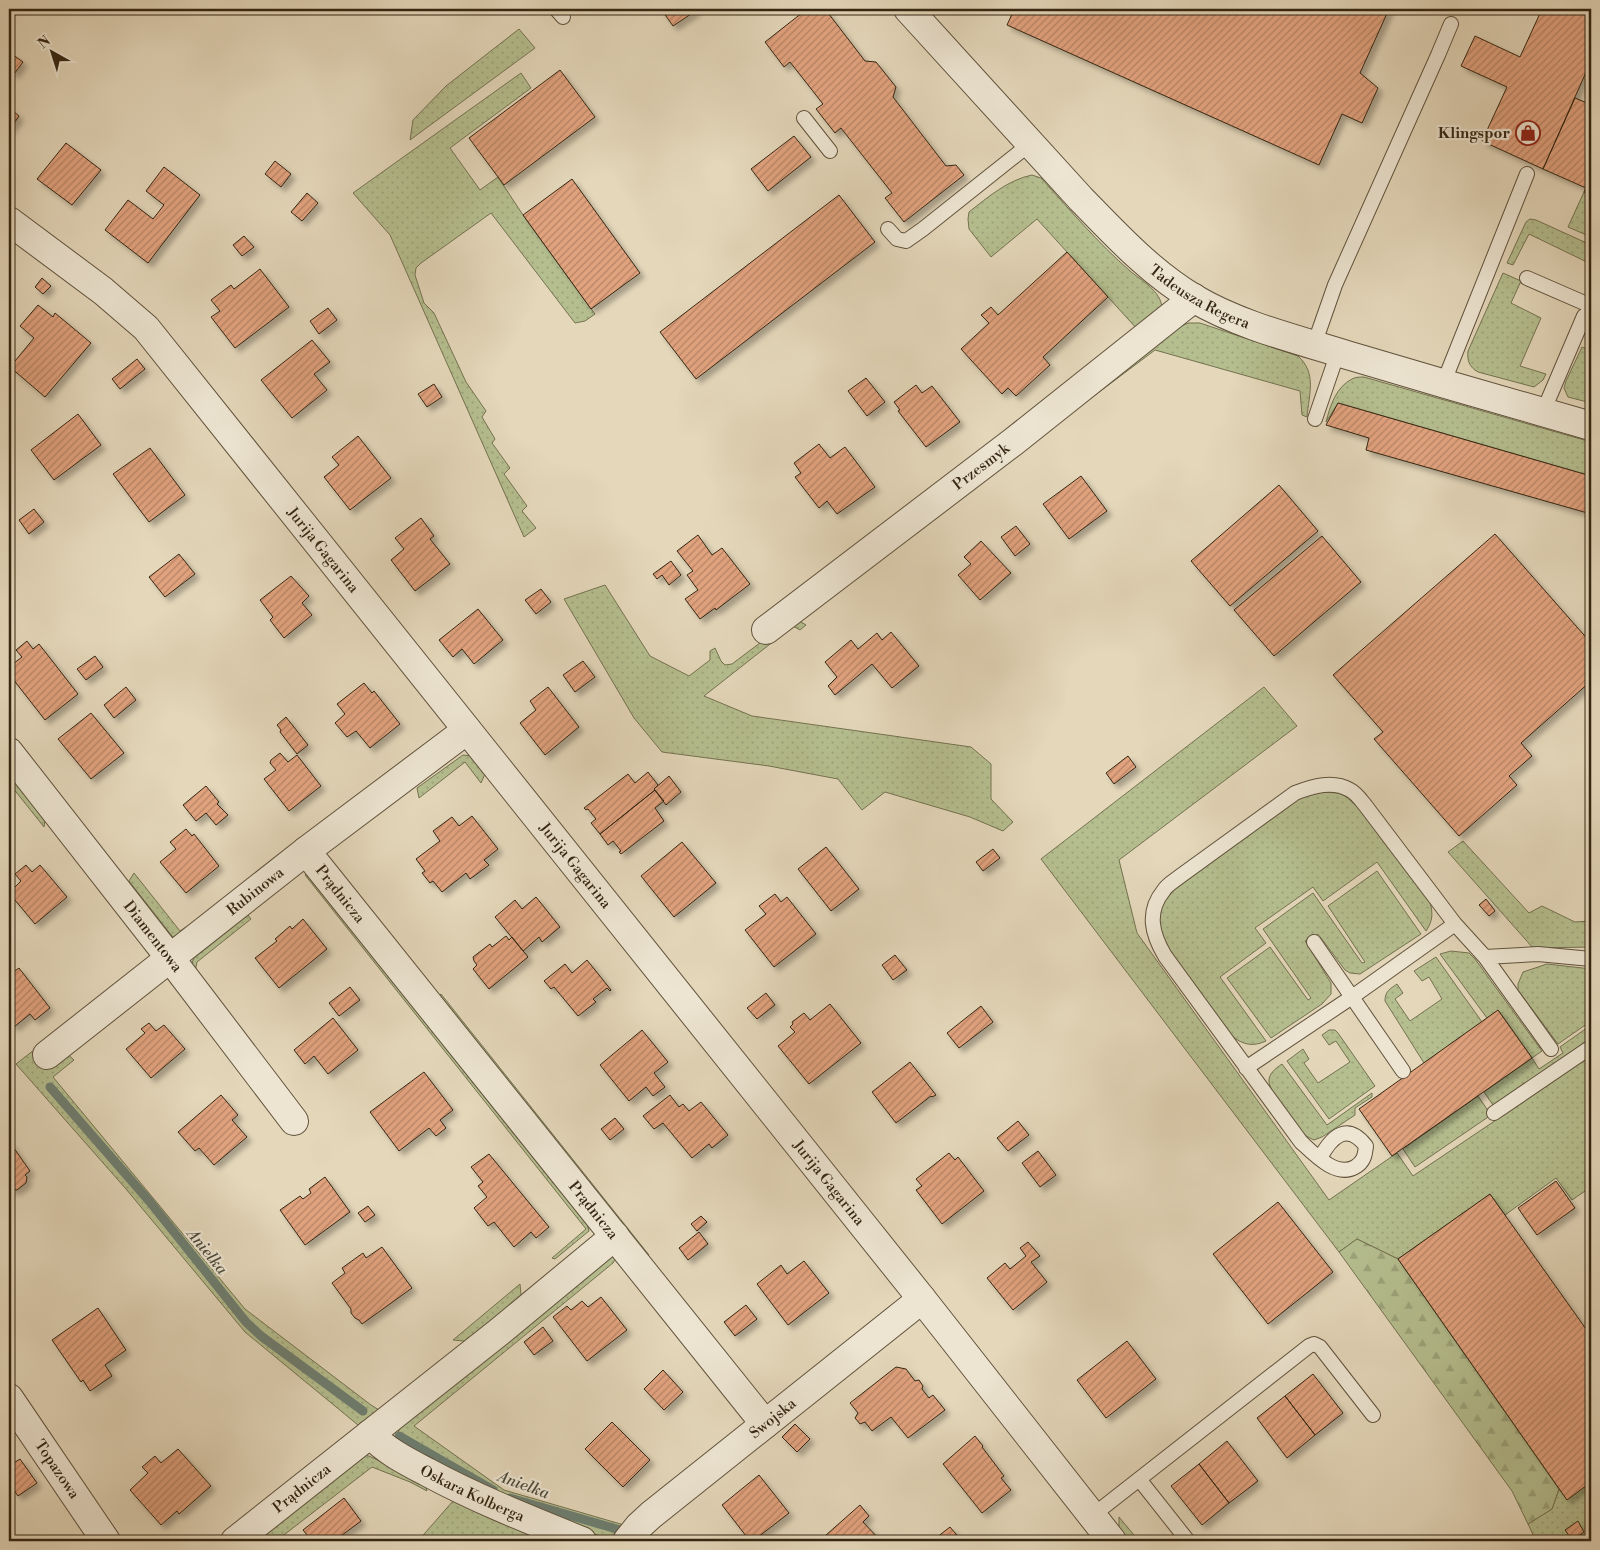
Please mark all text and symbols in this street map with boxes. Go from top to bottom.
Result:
north arrow [28,28,78,78]
text: N [34,32,54,53]
shop icon: Klingspor [1515,120,1541,146]
place label: Klingspor [1438,124,1510,143]
street label: Tadeusza Regera [1145,261,1253,334]
street label: Przesmyk [949,439,1014,495]
street label: Jurija Gagarina [282,503,363,597]
street label: Jurija Gagarina [535,818,615,913]
street label: Prądnicza [311,861,369,927]
street label: Rubinowa [223,863,288,920]
street label: Diamentowa [119,897,187,976]
street label: Jurija Gagarina [788,1136,869,1230]
street label: Prądnicza [564,1177,622,1244]
water label: Anielka [181,1223,232,1279]
street label: Swojska [746,1394,800,1443]
street label: Topazowa [30,1436,84,1503]
street label: Prądnicza [269,1459,335,1518]
street label: Oskara Kolberga [417,1461,527,1527]
water label: Anielka [493,1466,552,1503]

